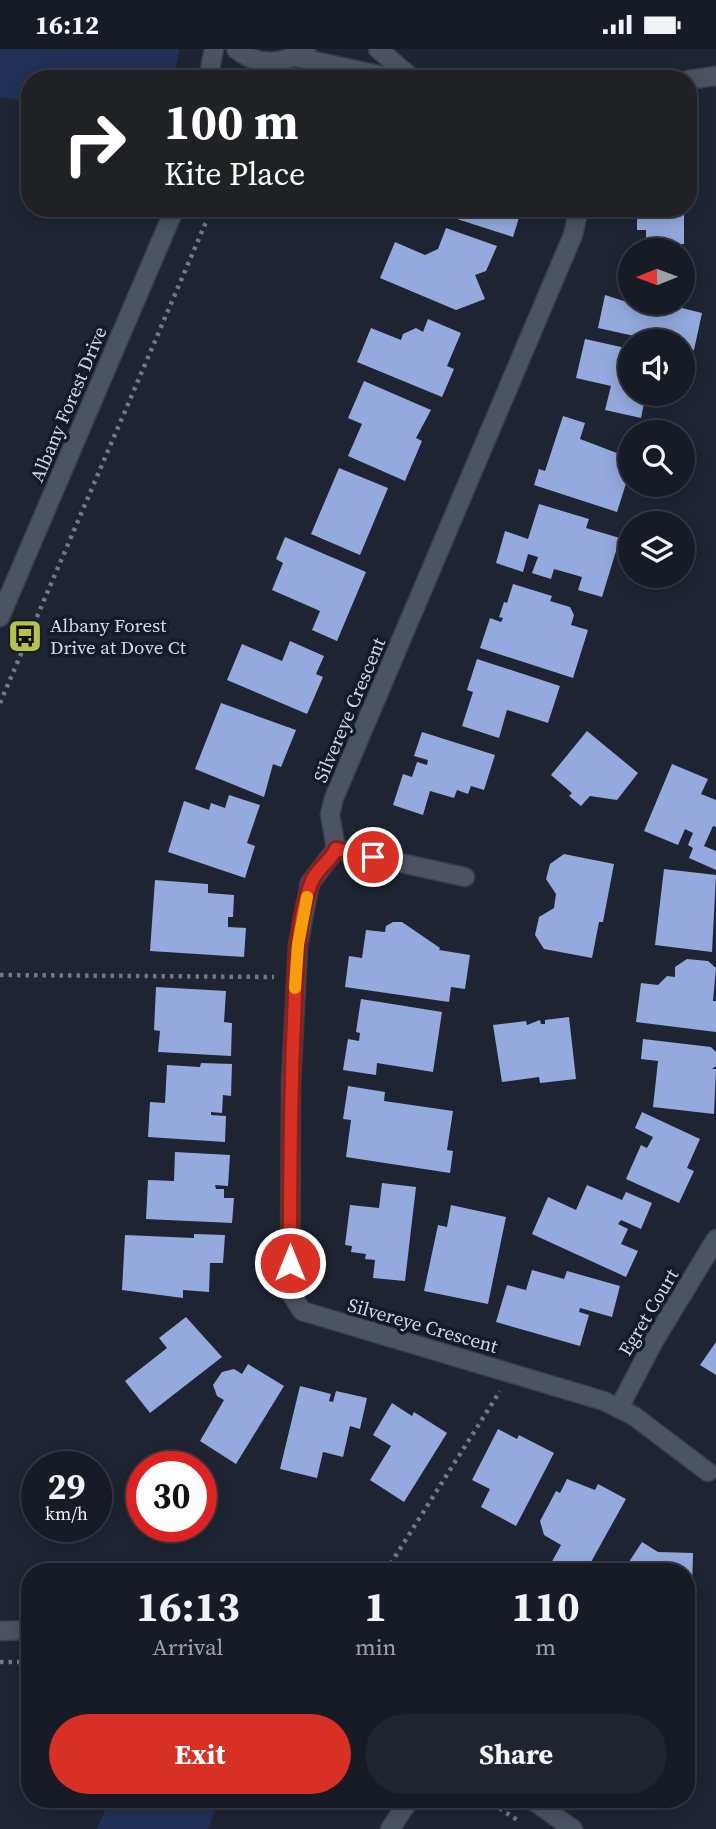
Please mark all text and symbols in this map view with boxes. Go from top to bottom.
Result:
text: 16:12 [35,7,99,43]
text: 100 m [164,88,299,155]
icon: right [49,98,140,189]
text: Kite Place [164,152,305,196]
north arrow [618,238,695,315]
map controls [618,238,695,588]
street label: Albany Forest Drive [23,322,113,486]
button: sound [618,329,695,406]
button: search [618,420,695,497]
button: layers [618,511,695,588]
place label: Albany Forest Drive at Dove Ct [50,612,187,660]
bus stop icon: Albany Forest Drive at Dove Ct [6,617,44,655]
street label: Silvereye Crescent [307,633,392,786]
pin [343,827,403,887]
icon: arrive [354,838,392,876]
position arrow [253,1226,327,1300]
street label: Egret Court [612,1263,685,1360]
street label: Silvereye Crescent [345,1291,502,1359]
speed limit sign: 30 [126,1451,217,1542]
text: 29 [48,1463,85,1511]
text: km/h [45,1501,88,1526]
text: 16:13 [136,1577,240,1635]
text: 1 [364,1577,387,1635]
text: 110 [512,1577,580,1635]
text: Arrival [152,1631,223,1663]
text: min [355,1631,396,1663]
text: m [535,1631,556,1663]
button: Exit [49,1714,351,1794]
button: Share [365,1714,667,1794]

